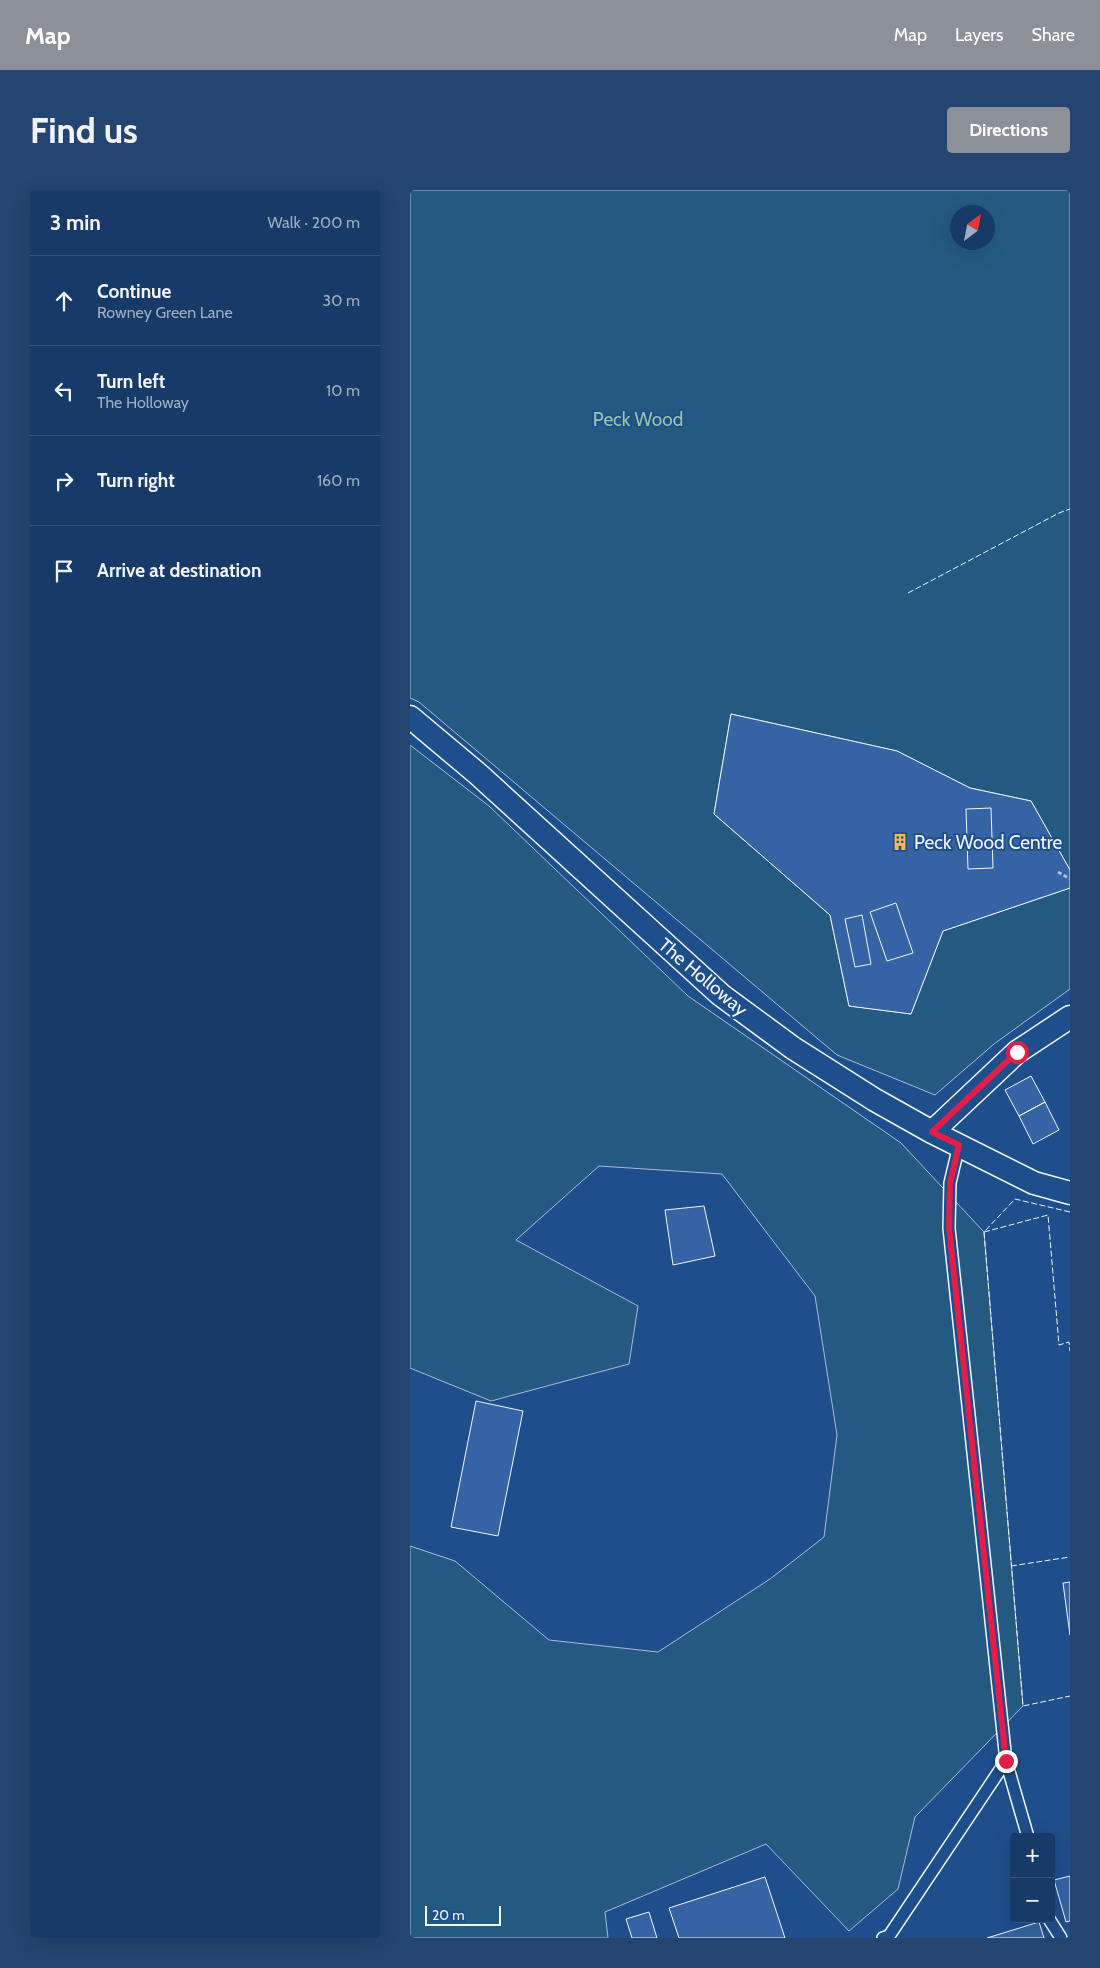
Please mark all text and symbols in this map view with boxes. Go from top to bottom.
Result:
text: Map [25,21,71,50]
text: Map [894,24,927,46]
text: Layers [955,24,1004,46]
text: Share [1032,24,1075,46]
button: Directions [947,107,1070,153]
text: Find us [30,109,138,152]
north arrow [950,205,995,250]
text: 3 min [50,210,101,235]
text: Walk · 200 m [268,213,360,232]
text: Continue [97,280,171,303]
icon: ahead [50,287,78,315]
text: 30 m [323,291,360,310]
text: Rowney Green Lane [97,303,233,322]
text: Turn left [97,370,165,393]
icon: left [50,377,78,405]
text: 10 m [326,381,360,400]
text: The Holloway [97,393,189,412]
park label: Peck Wood [593,408,683,431]
icon: right [50,467,78,495]
text: Turn right [97,469,175,492]
text: 160 m [317,471,360,490]
icon: arrive [50,557,78,585]
text: Arrive at destination [97,559,261,582]
place label: Peck Wood Centre [914,831,1063,854]
building icon: Peck Wood Centre [890,832,910,852]
street label: The Holloway [654,933,753,1021]
route start [1006,1041,1029,1064]
route end [995,1750,1018,1773]
map controls [1010,1833,1055,1923]
button: + [1010,1833,1055,1878]
button: − [1010,1878,1055,1923]
scale bar [425,1903,501,1926]
text: 20 m [432,1906,465,1924]

